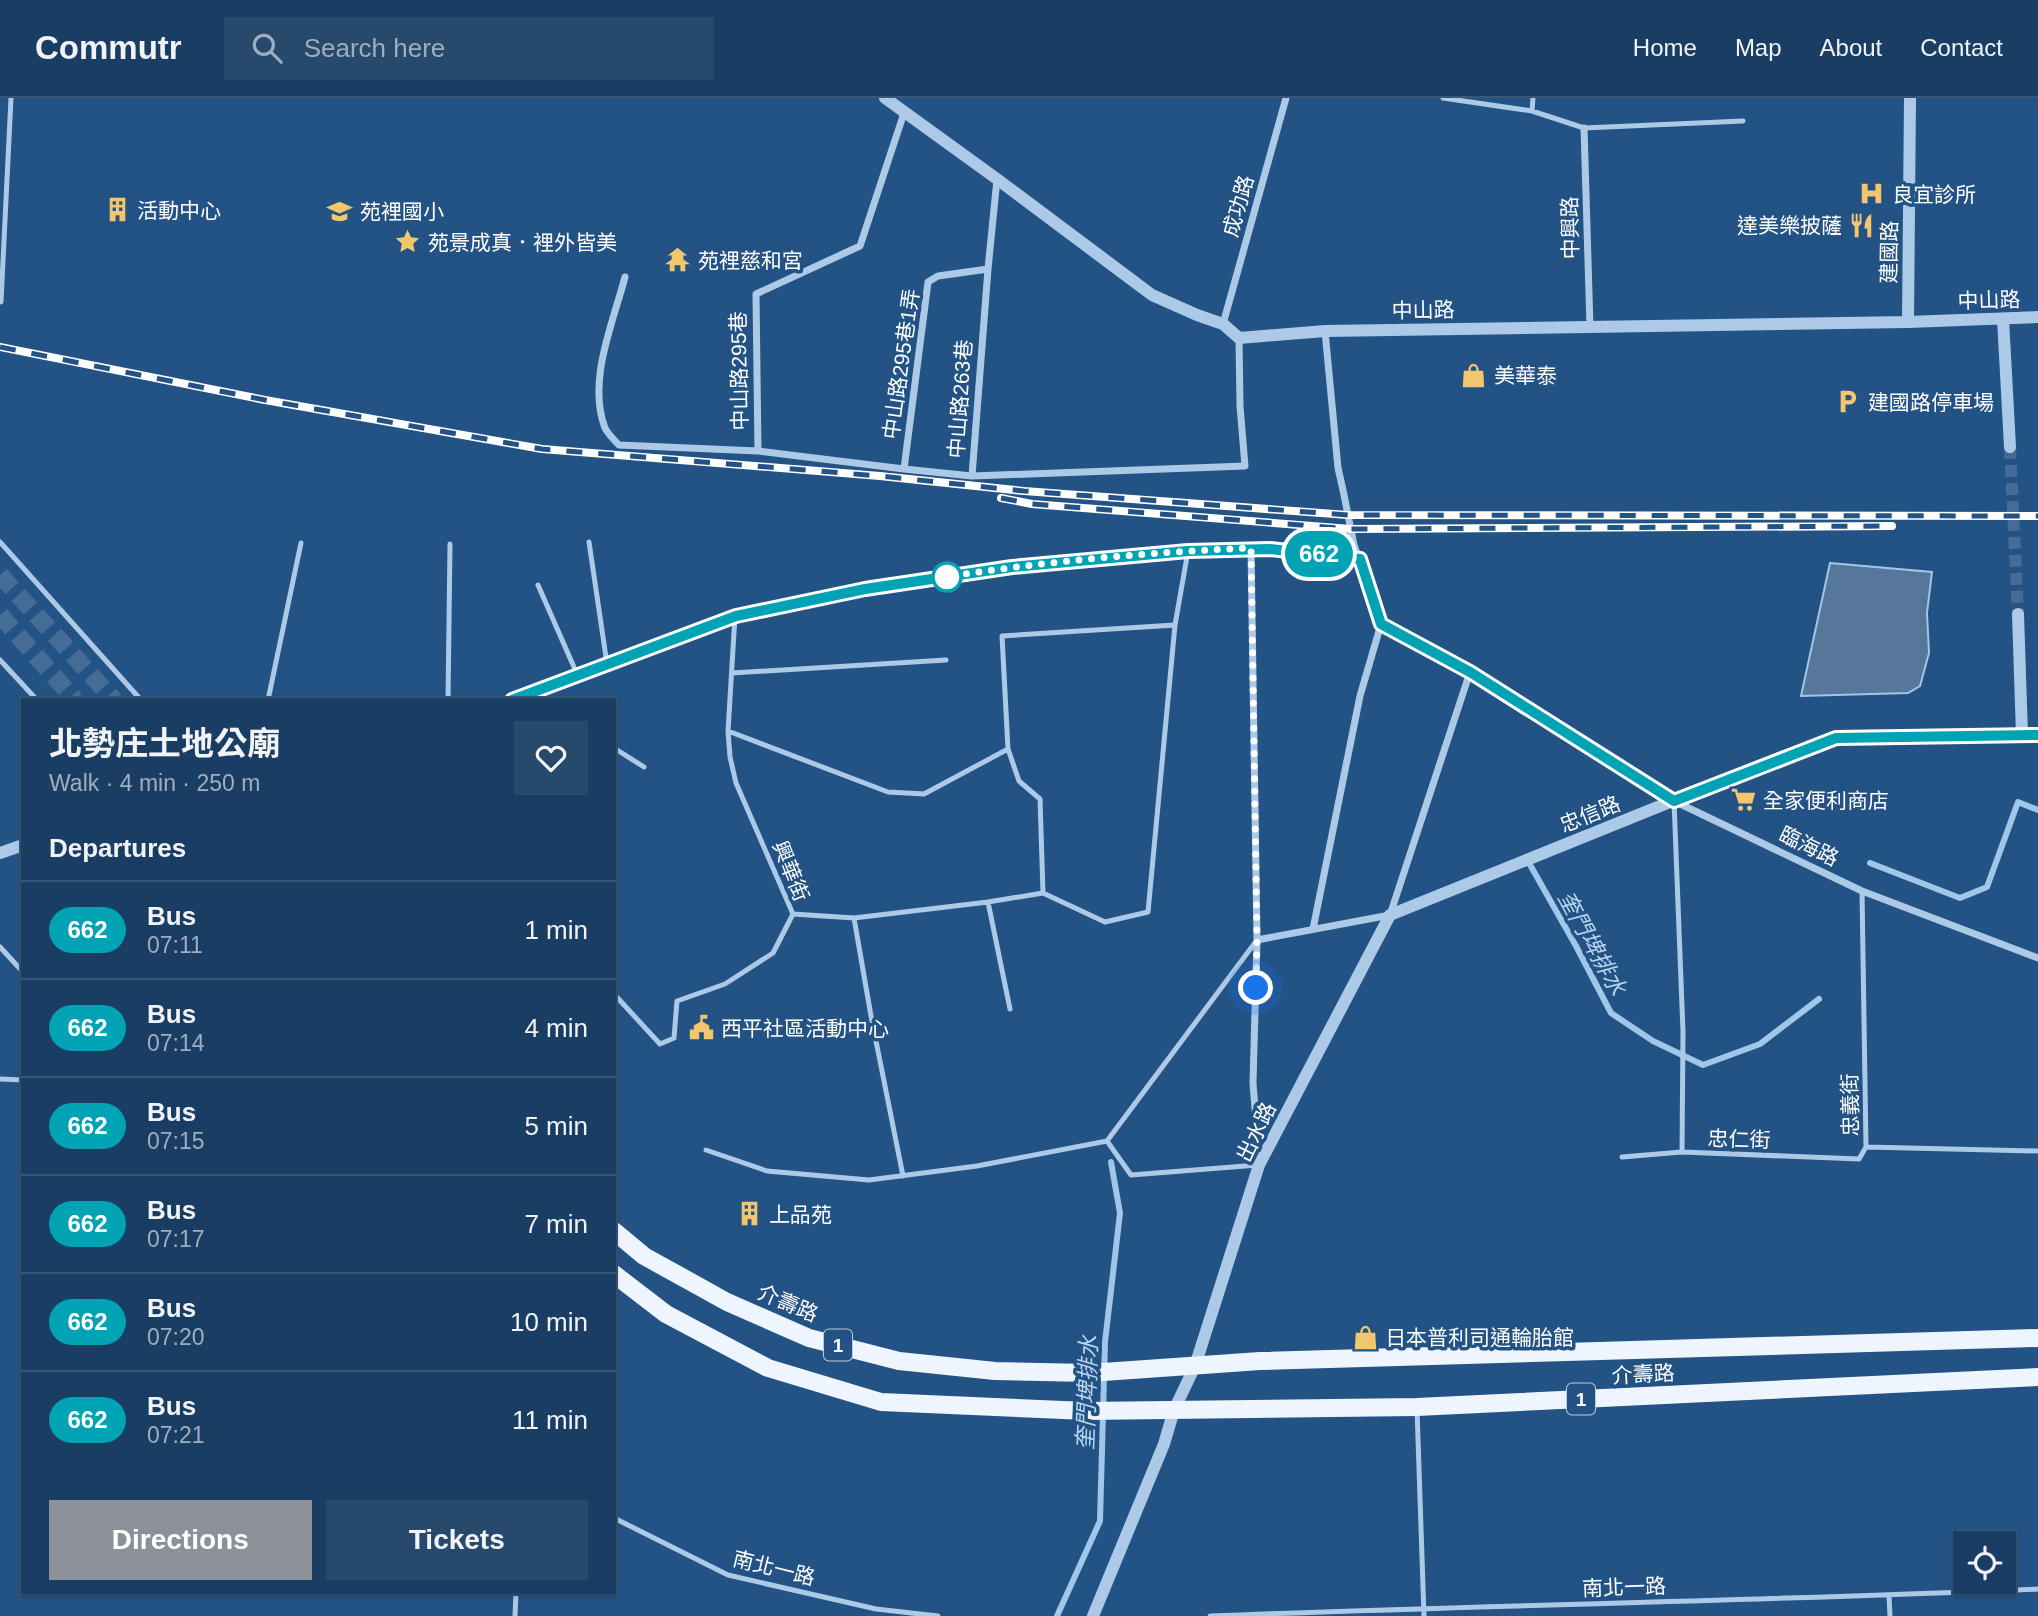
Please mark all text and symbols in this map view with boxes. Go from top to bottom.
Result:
search box [224,17,714,80]
text: Commutr [35,29,182,66]
icon: search [248,29,286,67]
text: Search here [304,33,445,63]
text: Home [1633,34,1697,61]
text: Map [1735,34,1782,61]
text: About [1820,34,1882,61]
text: Contact [1920,34,2003,61]
street label: 成功路 [1218,173,1258,239]
hospital icon: 良宜診所 [1858,180,1886,208]
place label: 良宜診所 [1892,183,1976,206]
building icon: 活動中心 [103,196,131,224]
street label: 中興路 [1558,196,1582,260]
school or university icon: 苑裡國小 [326,197,354,225]
place label: 活動中心 [137,199,221,222]
place label: 苑裡國小 [360,200,444,223]
restaurant icon: 達美樂披薩 [1848,211,1876,239]
place label: 達美樂披薩 [1737,214,1842,237]
street label: 建國路 [1877,220,1901,284]
place icon: 苑景成真．裡外皆美 [394,228,422,256]
place label: 苑景成真．裡外皆美 [428,231,617,254]
temple icon: 苑裡慈和宮 [664,246,692,274]
place label: 苑裡慈和宮 [698,249,803,272]
street label: 中山路295巷1弄 [879,287,923,441]
street label: 中山路 [1957,287,2021,313]
street label: 中山路 [1391,298,1455,322]
street label: 中山路295巷 [726,311,752,431]
street label: 中山路263巷 [944,339,976,459]
shop icon: 美華泰 [1460,361,1488,389]
place label: 美華泰 [1494,364,1557,387]
parking icon: 建國路停車場 [1834,388,1862,416]
place label: 建國路停車場 [1868,391,1994,414]
line badge: 662 [1279,531,1359,577]
text: 662 [1299,540,1339,567]
unlabelled marker [932,562,962,592]
button: heart [514,721,588,795]
text: 北勢庄土地公廟 [49,725,280,762]
text: Walk · 4 min · 250 m [49,770,260,796]
supermarket icon: 全家便利商店 [1729,786,1757,814]
place label: 全家便利商店 [1763,789,1889,812]
street label: 忠信路 [1556,792,1624,836]
street label: 臨海路 [1776,822,1842,870]
text: Departures [49,833,186,863]
street label: 興華街 [769,837,813,905]
water label: 奎門埤排水 [1553,886,1632,1000]
text: Bus [147,901,196,931]
text: 1 min [524,915,588,945]
text: 662 [67,916,108,943]
text: 07:11 [147,932,203,958]
your location [1238,970,1273,1005]
text: Bus [147,999,196,1029]
text: 4 min [524,1013,588,1043]
text: 662 [67,1014,108,1041]
public building icon: 西平社區活動中心 [687,1014,715,1042]
place label: 西平社區活動中心 [721,1017,889,1040]
text: 07:14 [147,1030,205,1056]
street label: 忠義街 [1838,1073,1862,1137]
text: Bus [147,1097,196,1127]
street label: 出水路 [1232,1099,1280,1165]
text: 5 min [524,1111,588,1141]
text: 662 [67,1112,108,1139]
street label: 忠仁街 [1707,1126,1771,1152]
text: 07:15 [147,1128,205,1154]
text: Bus [147,1195,196,1225]
building icon: 上品苑 [735,1200,763,1228]
place label: 上品苑 [769,1203,832,1226]
text: 7 min [524,1209,588,1239]
text: 662 [67,1210,108,1237]
text: 07:17 [147,1226,205,1252]
street label: 介壽路 [755,1280,821,1326]
text: Bus [147,1293,196,1323]
text: 10 min [510,1307,588,1337]
text: 662 [67,1308,108,1335]
shop icon: 日本普利司通輪胎館 [1351,1323,1379,1351]
text: 07:20 [147,1324,205,1350]
place label: 日本普利司通輪胎館 [1385,1326,1574,1349]
road number: 1 [824,1330,852,1360]
water label: 奎門埤排水 [1072,1334,1102,1451]
street label: 介壽路 [1611,1361,1675,1387]
road number: 1 [1567,1384,1595,1414]
text: Bus [147,1391,196,1421]
text: 11 min [512,1405,588,1435]
text: 662 [67,1406,108,1433]
text: 07:21 [147,1422,205,1448]
button: Directions [49,1500,312,1580]
button: Tickets [326,1500,588,1580]
map controls [1953,1531,2016,1594]
button: locate [1953,1531,2016,1594]
street label: 南北一路 [730,1547,818,1589]
street label: 南北一路 [1582,1574,1666,1600]

